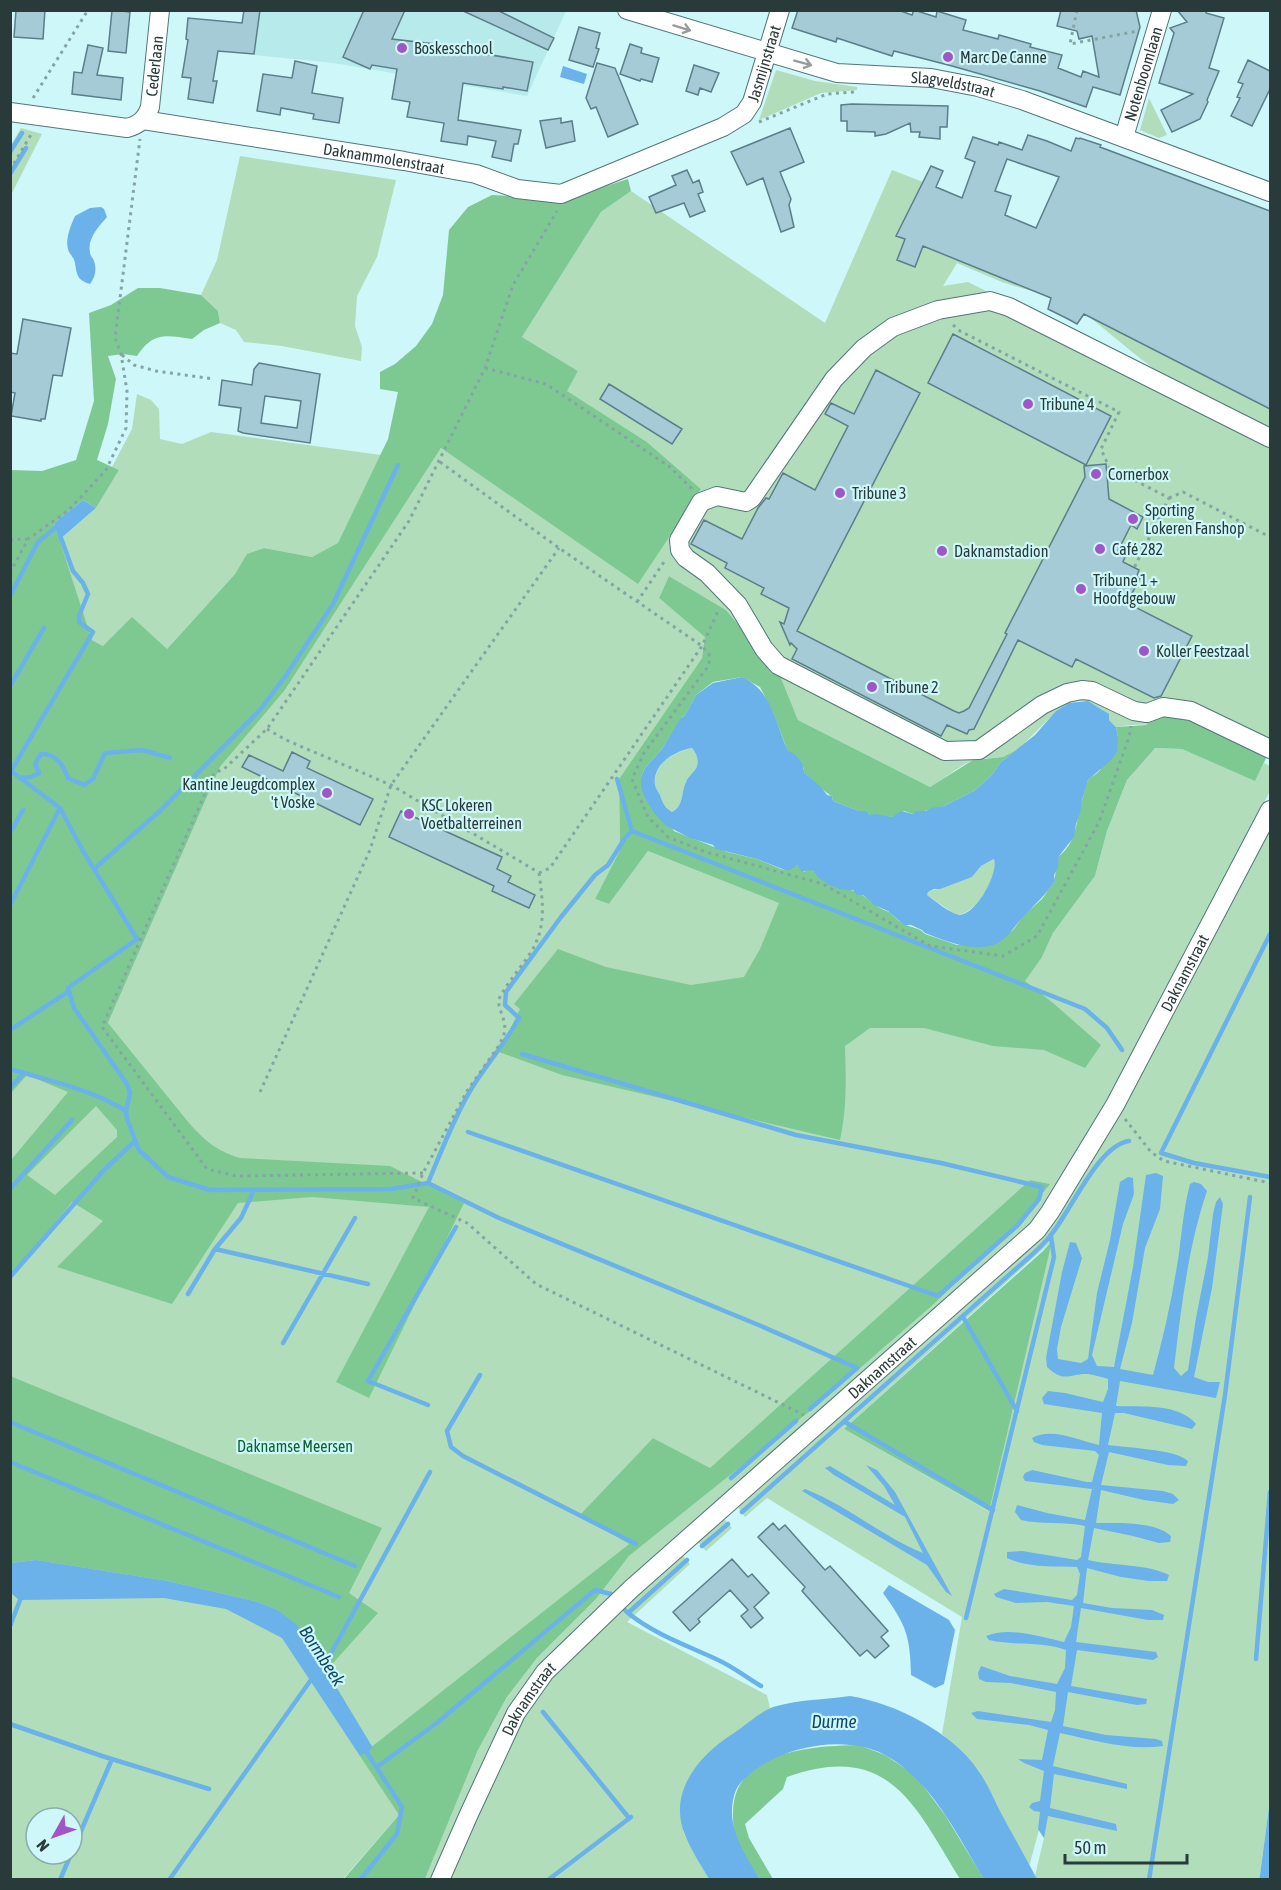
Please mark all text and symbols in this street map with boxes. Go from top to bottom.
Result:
one-way arrow [672,23,691,34]
street label: Jasmijnstraat [744,23,784,104]
street label: Notenboomlaan [1120,24,1166,123]
street label: Cederlaan [142,35,166,97]
place label: Boskesschool [414,39,494,57]
marker: Boskesschool [395,41,409,55]
place label: Marc De Canne [960,48,1047,66]
marker: Marc De Canne [941,50,955,64]
one-way arrow [793,58,812,70]
street label: Slagveldstraat [911,68,997,101]
street label: Daknammolenstraat [322,139,446,177]
place label: Tribune 4 [1040,395,1095,413]
marker: Tribune 4 [1021,397,1035,411]
place label: Cornerbox [1108,465,1169,483]
marker: Cornerbox [1089,467,1103,481]
place label: Tribune 3 [852,484,907,502]
marker: Tribune 3 [833,486,847,500]
place label: Sporting Lokeren Fanshop [1145,501,1244,538]
marker: Sporting Lokeren Fanshop [1126,512,1140,526]
place label: Café 282 [1112,540,1163,558]
place label: Daknamstadion [954,542,1048,560]
marker: Café 282 [1093,542,1107,556]
marker: Daknamstadion [935,544,949,558]
place label: Tribune 1 + Hoofdgebouw [1093,571,1176,608]
marker: Tribune 1 + Hoofdgebouw [1074,582,1088,596]
place label: Koller Feestzaal [1156,642,1250,660]
marker: Koller Feestzaal [1137,644,1151,658]
place label: Tribune 2 [884,678,939,696]
marker: Tribune 2 [865,680,879,694]
place label: Kantine Jeugdcomplex 't Voske [182,775,316,811]
marker: Kantine Jeugdcomplex 't Voske [320,786,334,800]
place label: KSC Lokeren Voetbalterreinen [421,796,522,832]
marker: KSC Lokeren Voetbalterreinen [402,807,416,821]
street label: Daknamstraat [1157,931,1212,1014]
street label: Daknamstraat [844,1332,920,1402]
park label: Daknamse Meersen [237,1437,353,1455]
water label: Bormbeek [295,1622,350,1691]
street label: Daknamstraat [498,1658,559,1738]
water label: Durme [811,1711,857,1732]
north arrow [24,1806,84,1866]
scale bar [1065,1827,1186,1865]
text: N [33,1836,52,1855]
text: 50 m [1074,1837,1106,1858]

